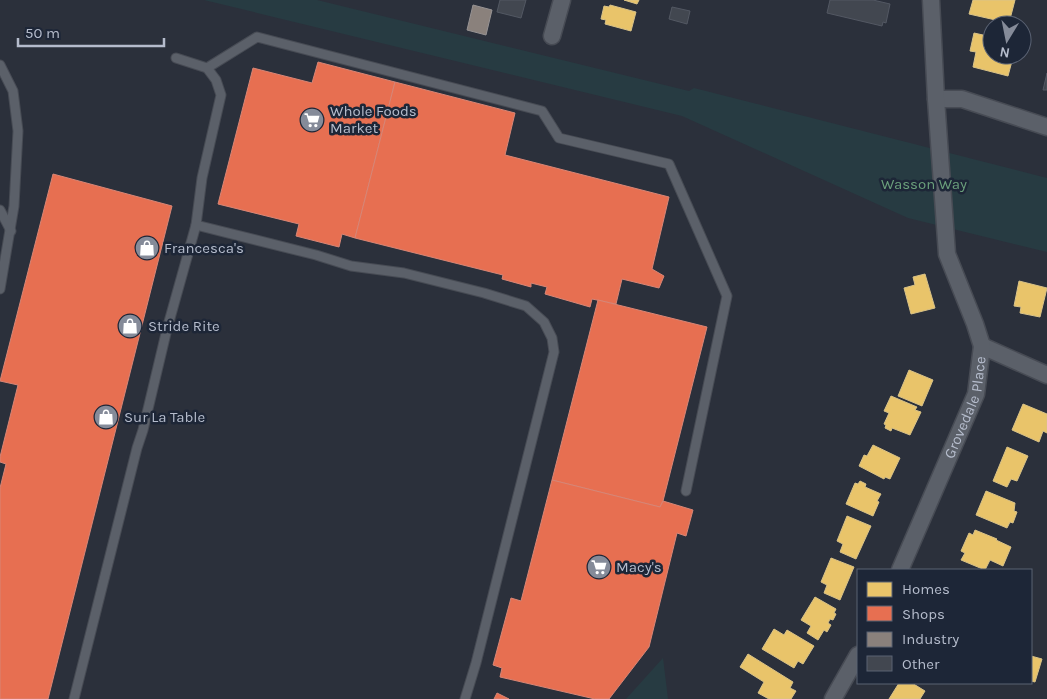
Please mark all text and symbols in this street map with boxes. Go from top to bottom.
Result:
scale bar [18,15,164,47]
north arrow [982,15,1032,65]
text: 50 m [25,24,60,42]
text: N [998,43,1011,62]
place label: Whole Foods Market [330,102,417,137]
supermarket icon: Whole Foods Market [299,107,325,133]
park label: Wasson Way [881,175,967,193]
shop icon: Francesca's [134,235,160,261]
place label: Francesca's [164,239,244,257]
shop icon: Stride Rite [117,313,143,339]
place label: Stride Rite [148,317,220,335]
street label: Grovedale Place [940,355,990,461]
shop icon: Sur La Table [93,404,119,430]
place label: Sur La Table [124,408,205,426]
supermarket icon: Macy's [586,554,612,580]
place label: Macy's [616,558,662,576]
legend [857,569,1032,684]
text: Homes [902,580,950,598]
text: Shops [902,605,945,623]
text: Industry [902,630,959,648]
text: Other [902,655,940,673]

